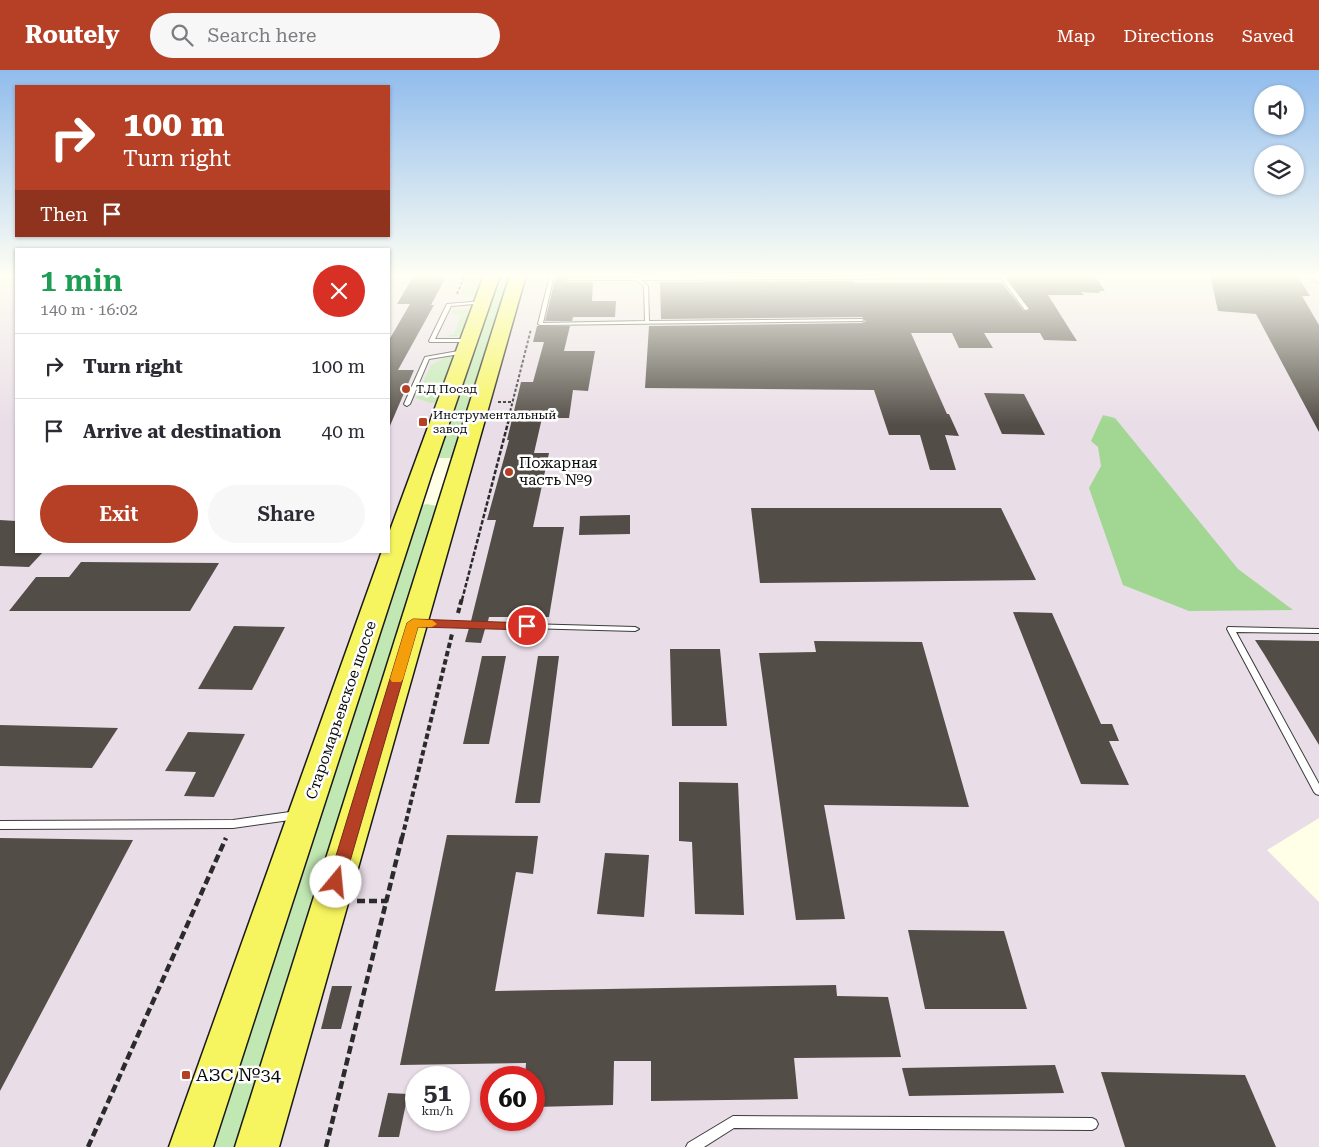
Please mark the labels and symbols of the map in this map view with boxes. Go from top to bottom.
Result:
place label: Т.Д Посад [416,382,478,396]
marker: Т.Д Посад [400,383,412,395]
place label: Инструментальный завод [433,408,556,436]
marker: Инструментальный завод [417,416,429,428]
place label: Пожарная часть №9 [519,454,598,489]
marker: Пожарная часть №9 [503,466,515,478]
pin [506,605,548,647]
street label: Старомарьевское шоссе [302,618,380,802]
position arrow [309,855,361,907]
place label: АЗС №34 [196,1064,281,1085]
speed limit sign: 60 [480,1066,545,1131]
marker: АЗС №34 [180,1069,192,1081]

